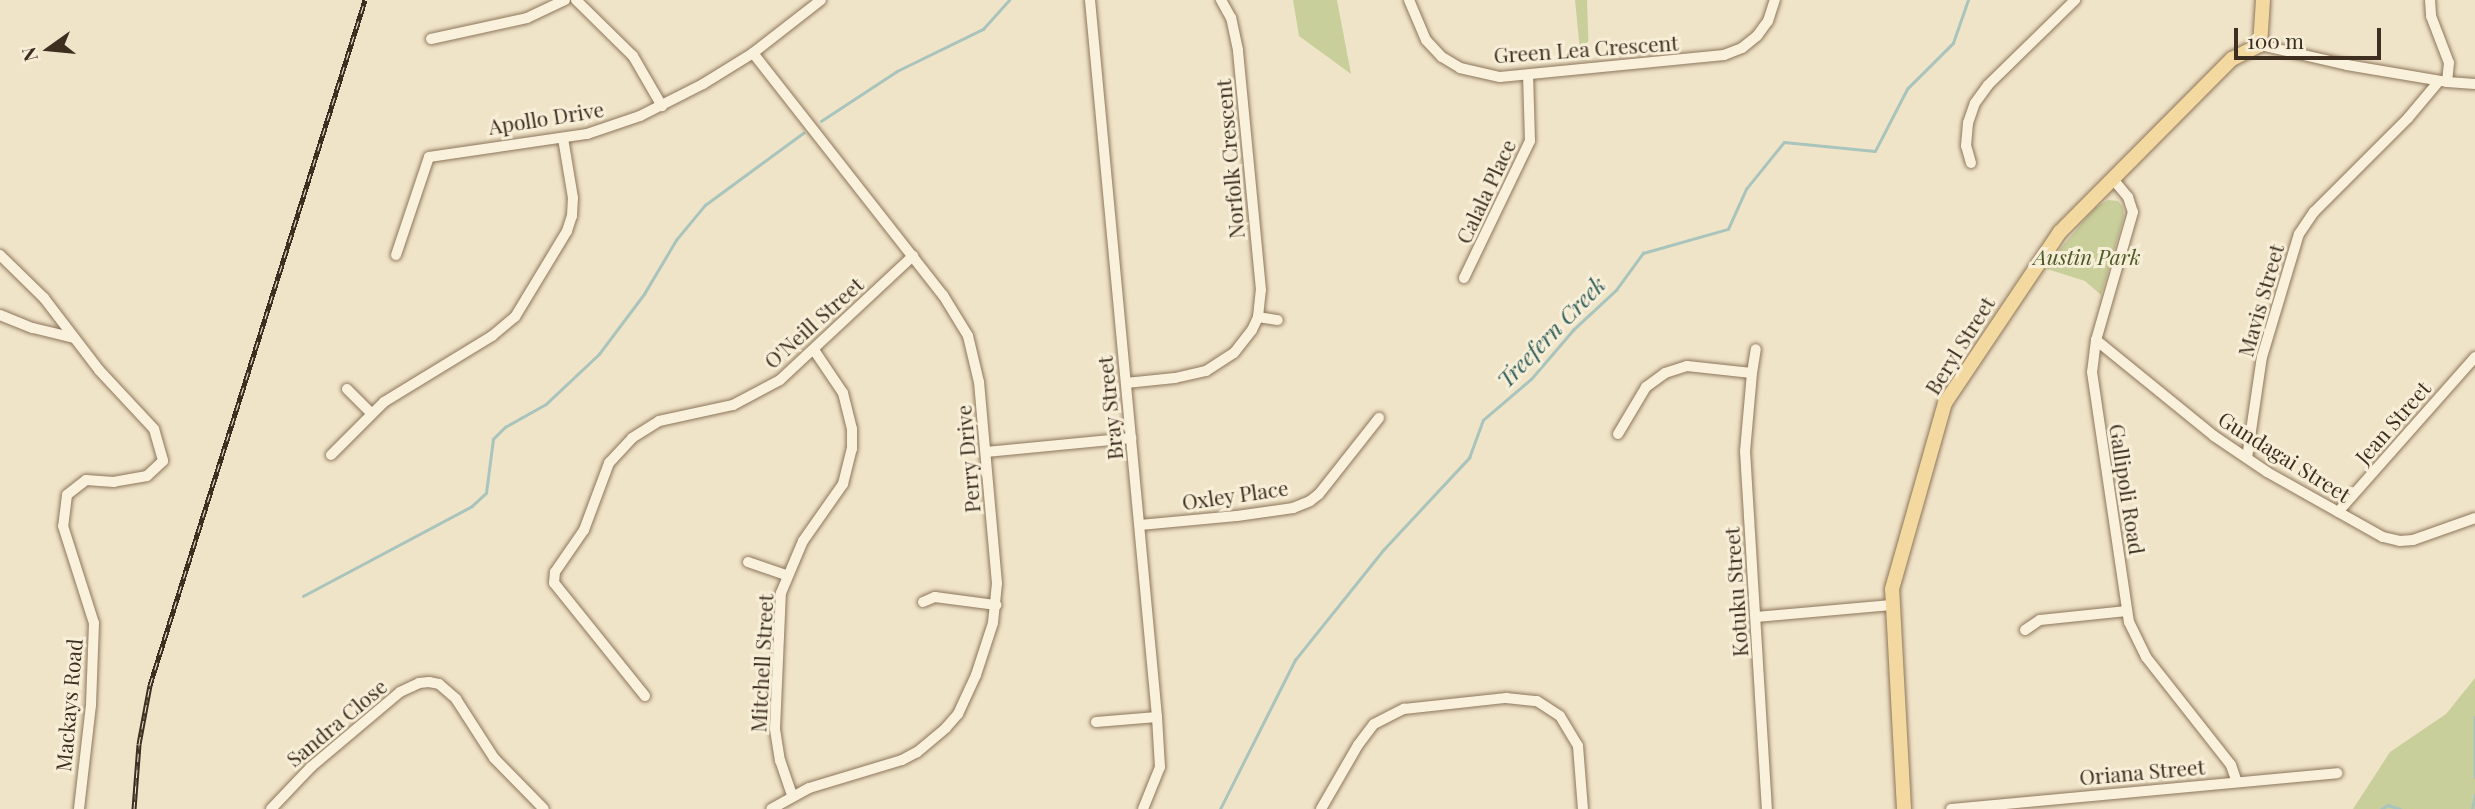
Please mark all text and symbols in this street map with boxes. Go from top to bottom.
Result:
north arrow [14,14,84,84]
scale bar [2237,14,2384,58]
text: 100 m [2247,26,2304,54]
street label: Green Lea Crescent [1493,29,1679,67]
text: N [14,44,43,64]
street label: Norfolk Crescent [1209,78,1249,240]
street label: Apollo Drive [486,95,606,139]
street label: Calala Place [1450,135,1520,247]
street label: Mavis Street [2232,241,2288,359]
park label: Austin Park [2034,243,2140,269]
water label: Treefern Creek [1491,270,1611,394]
street label: O'Neill Street [758,271,868,373]
street label: Beryl Street [1919,291,1999,399]
street label: Bray Street [1091,355,1127,461]
street label: Jean Street [2349,375,2435,469]
street label: Perry Drive [950,404,984,514]
street label: Gundagai Street [2214,405,2356,507]
street label: Gallipoli Road [2105,422,2151,556]
street label: Oxley Place [1180,474,1290,514]
street label: Kotuku Street [1718,526,1752,658]
street label: Mitchell Street [745,593,777,733]
street label: Mackays Road [50,637,86,773]
street label: Sandra Close [281,673,391,771]
street label: Oriana Street [2078,753,2206,789]

